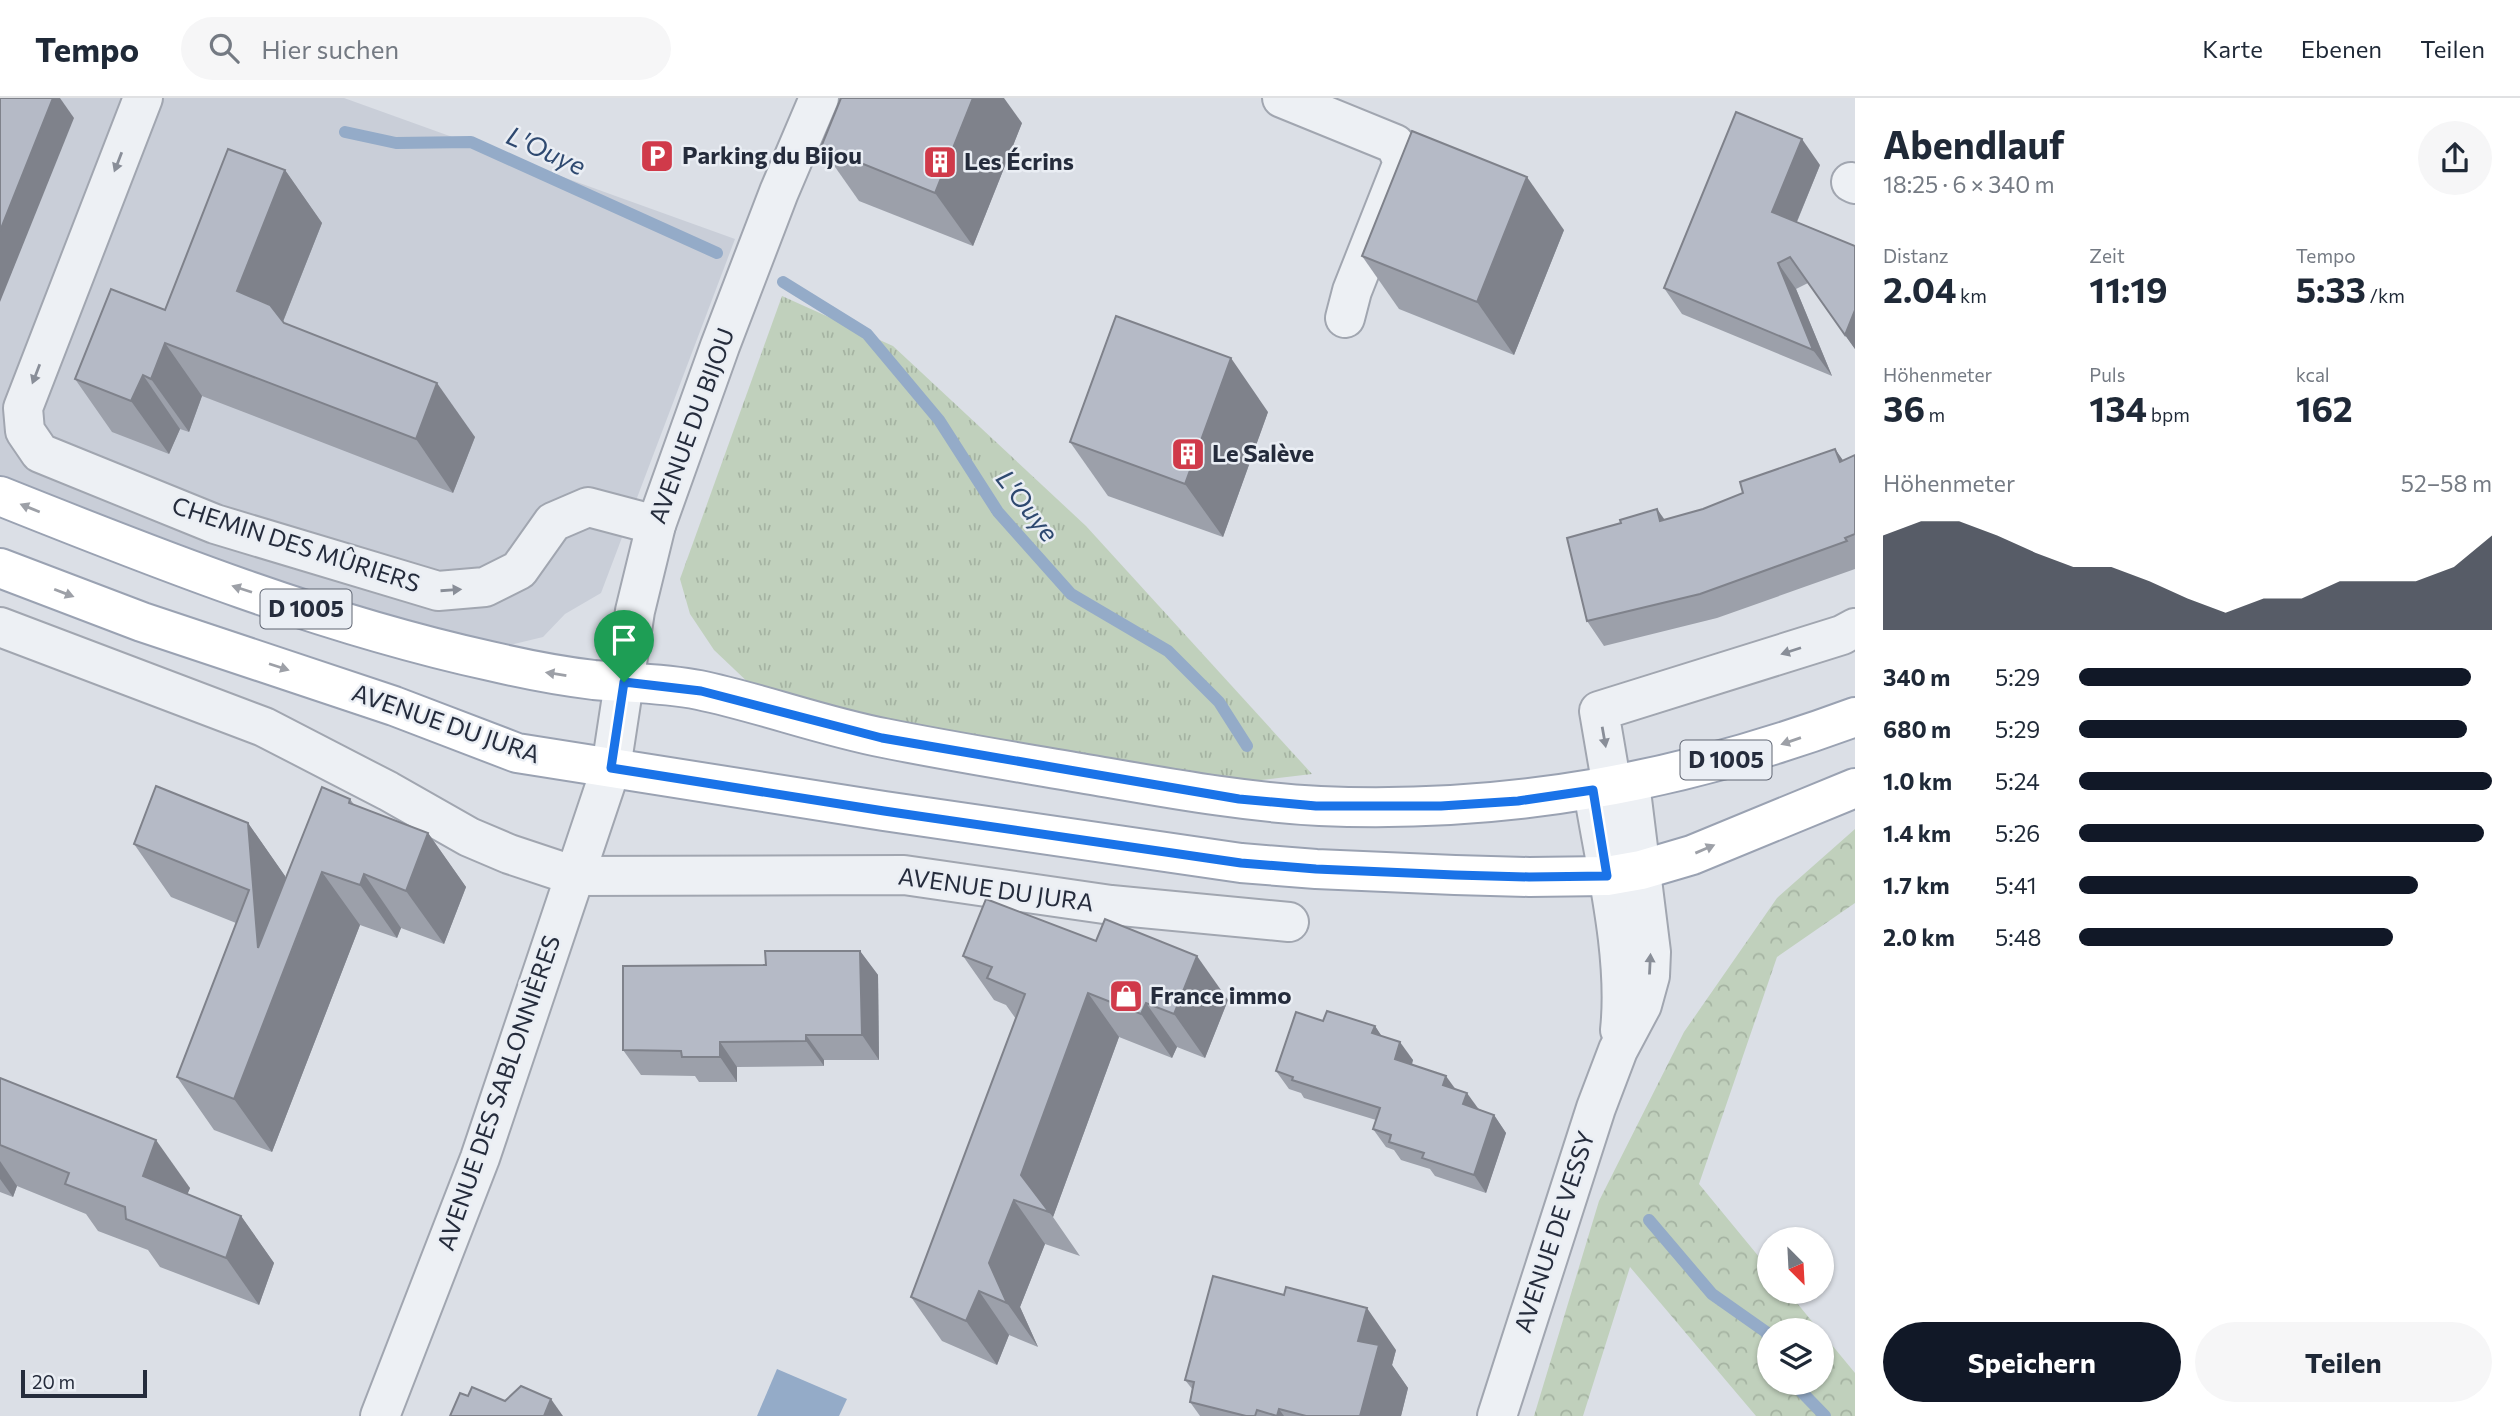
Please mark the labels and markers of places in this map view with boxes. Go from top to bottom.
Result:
parking icon: Parking du Bijou [638,137,676,175]
place label: Parking du Bijou [682,140,862,169]
building icon: Les Écrins [921,143,959,181]
place label: Les Écrins [964,146,1074,175]
building icon: Le Salève [1169,435,1207,473]
place label: Le Salève [1212,438,1314,467]
pin [594,610,654,682]
shop icon: France immo [1107,977,1145,1015]
place label: France immo [1150,980,1292,1009]

